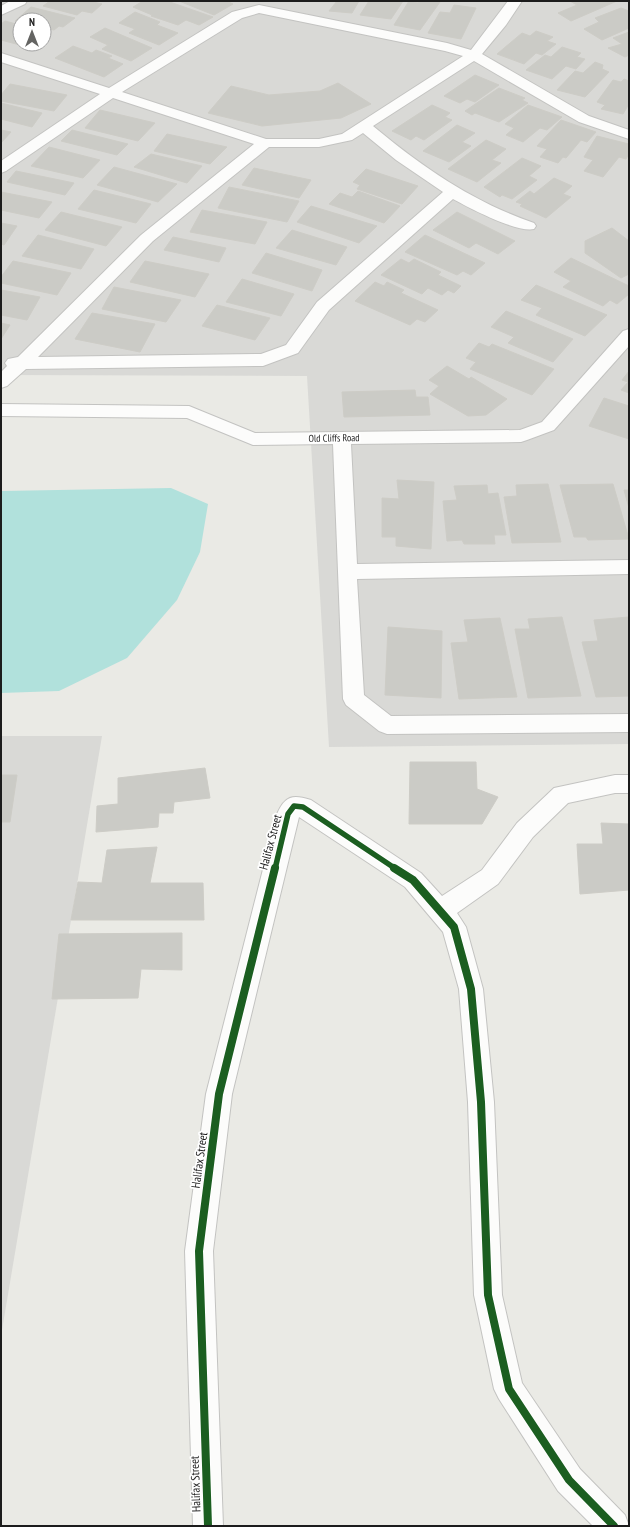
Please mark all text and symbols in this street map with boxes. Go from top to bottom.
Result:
north arrow [12,12,52,52]
text: N [29,15,35,29]
street label: Old Cliffs Road [308,431,360,445]
street label: Halifax Street [255,812,285,871]
street label: Halifax Street [188,1130,210,1189]
street label: Halifax Street [186,1455,203,1513]

